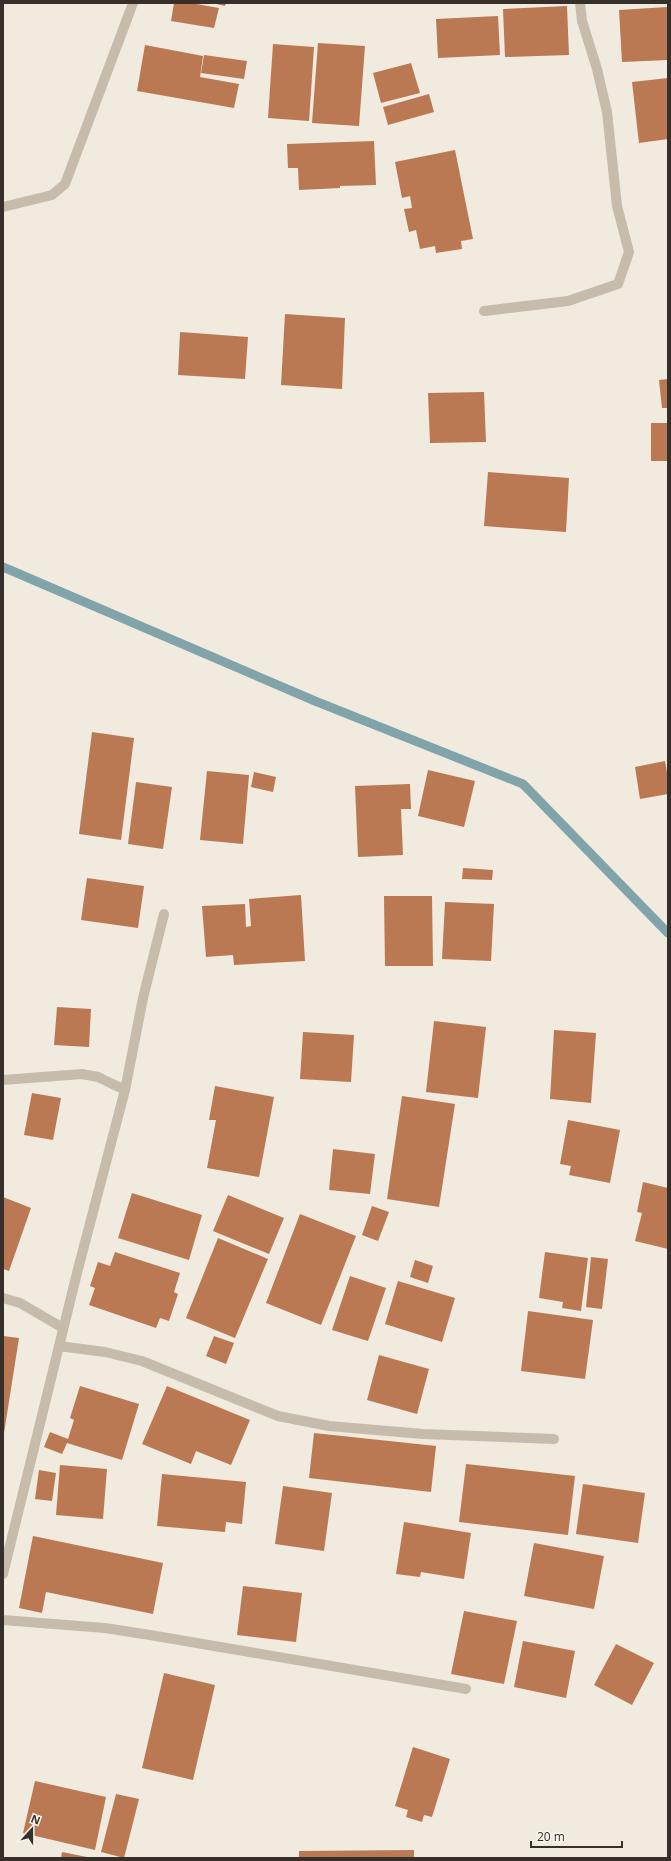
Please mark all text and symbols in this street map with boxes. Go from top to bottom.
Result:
north arrow [12,1809,52,1849]
text: N [29,1811,43,1828]
scale bar [531,1823,622,1849]
text: 20 m [537,1828,565,1845]

